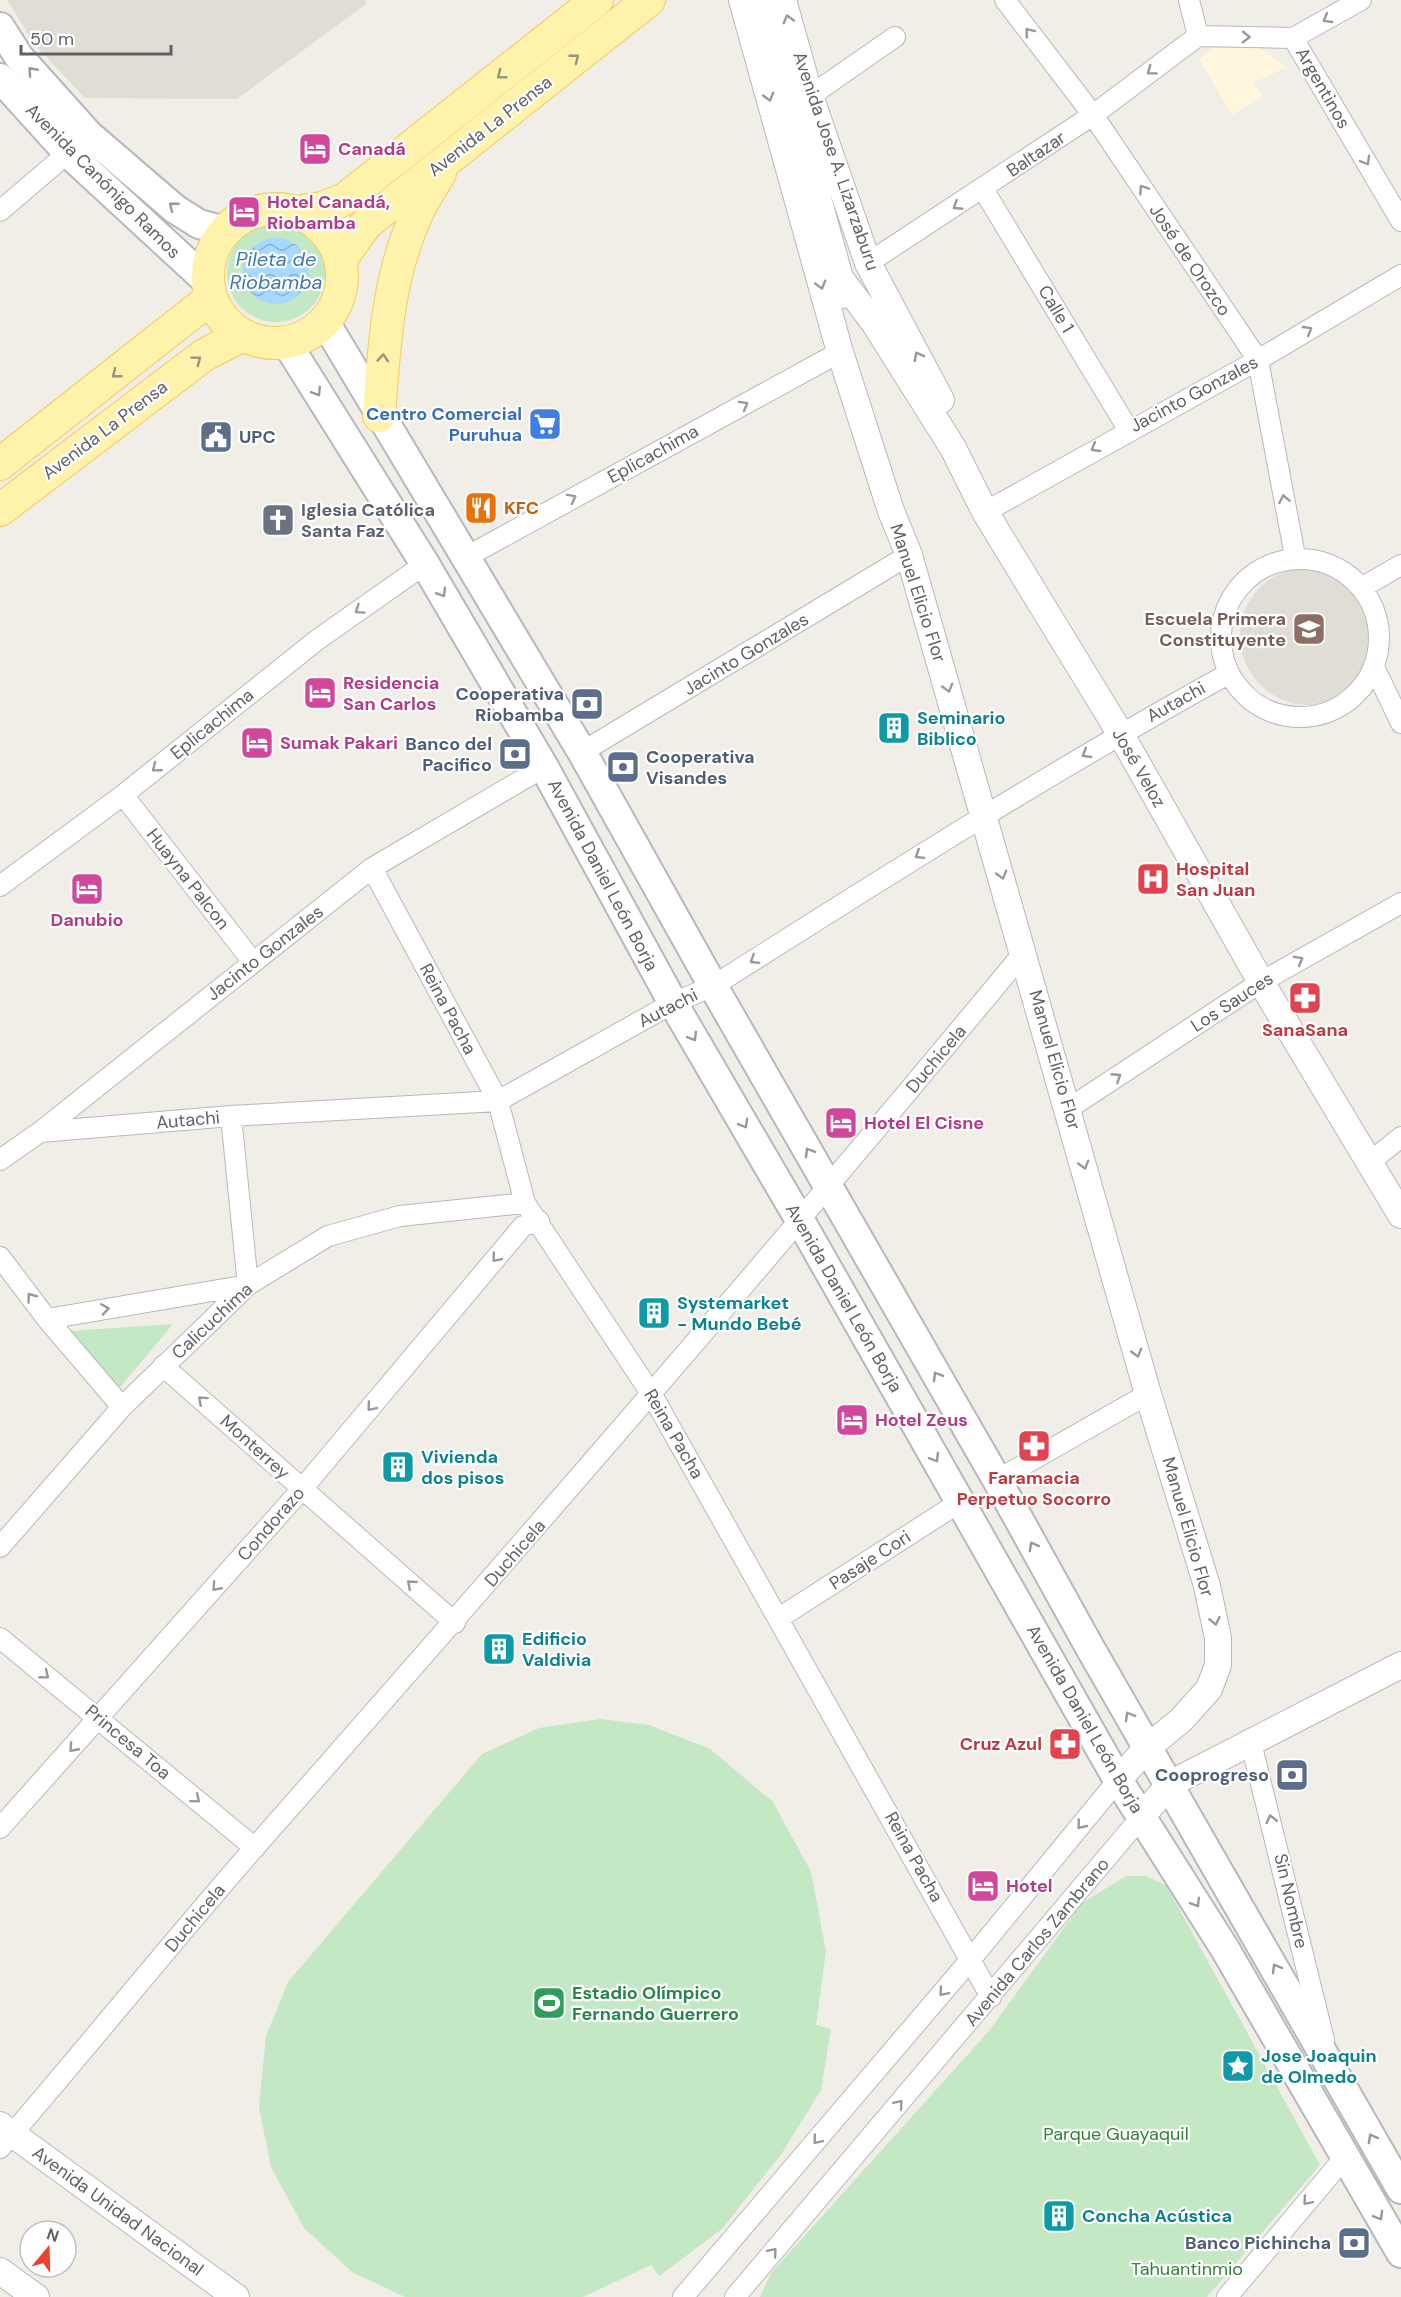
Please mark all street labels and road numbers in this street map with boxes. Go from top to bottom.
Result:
street label: Argentinos [1290,43,1356,133]
street label: Avenida Jose A. Lizarzaburu [787,48,885,274]
street label: Avenida La Prensa [423,70,557,182]
street label: Avenida Canónigo Ramos [20,98,186,264]
street label: Baltazar [1002,125,1070,182]
street label: José de Orozco [1144,199,1236,321]
street label: Calle 1 [1032,281,1080,337]
street label: Jacinto Gonzales [1126,350,1262,438]
street label: Avenida La Prensa [37,375,173,485]
street label: Eplicachima [603,419,703,489]
street label: Manuel Elicio Flor [884,521,952,666]
street label: Jacinto Gonzales [679,607,813,701]
street label: Autachi [1142,676,1210,728]
street label: Eplicachima [165,683,259,765]
street label: José Veloz [1107,724,1171,812]
street label: Avenida Daniel León Borja [542,775,664,975]
street label: Huayna Palcon [141,823,235,935]
street label: Jacinto Gonzales [202,900,328,1006]
street label: Reina Pacha [414,959,482,1059]
street label: Los Sauces [1186,966,1278,1038]
street label: Autachi [634,983,702,1033]
street label: Manuel Elicio Flor [1024,987,1086,1133]
street label: Duchicela [900,1020,972,1098]
street label: Autachi [155,1105,221,1135]
street label: Avenida Daniel León Borja [780,1199,908,1397]
street label: Calicuchima [166,1277,258,1365]
street label: Reina Pacha [639,1385,709,1483]
street label: Monterrey [215,1409,295,1485]
street label: Manuel Elicio Flor [1157,1454,1219,1600]
street label: Condorazo [232,1482,310,1566]
street label: Duchicela [479,1514,551,1592]
street label: Pasaje Cori [825,1525,915,1595]
street label: Avenida Daniel León Borja [1021,1620,1149,1818]
street label: Princesa Toa [80,1699,176,1785]
street label: Reina Pacha [879,1808,949,1906]
street label: Sin Nombre [1268,1851,1314,1951]
street label: Avenida Carlos Zambrano [959,1853,1115,2031]
street label: Duchicela [159,1879,231,1957]
street label: Avenida Unidad Nacional [28,2142,208,2280]

